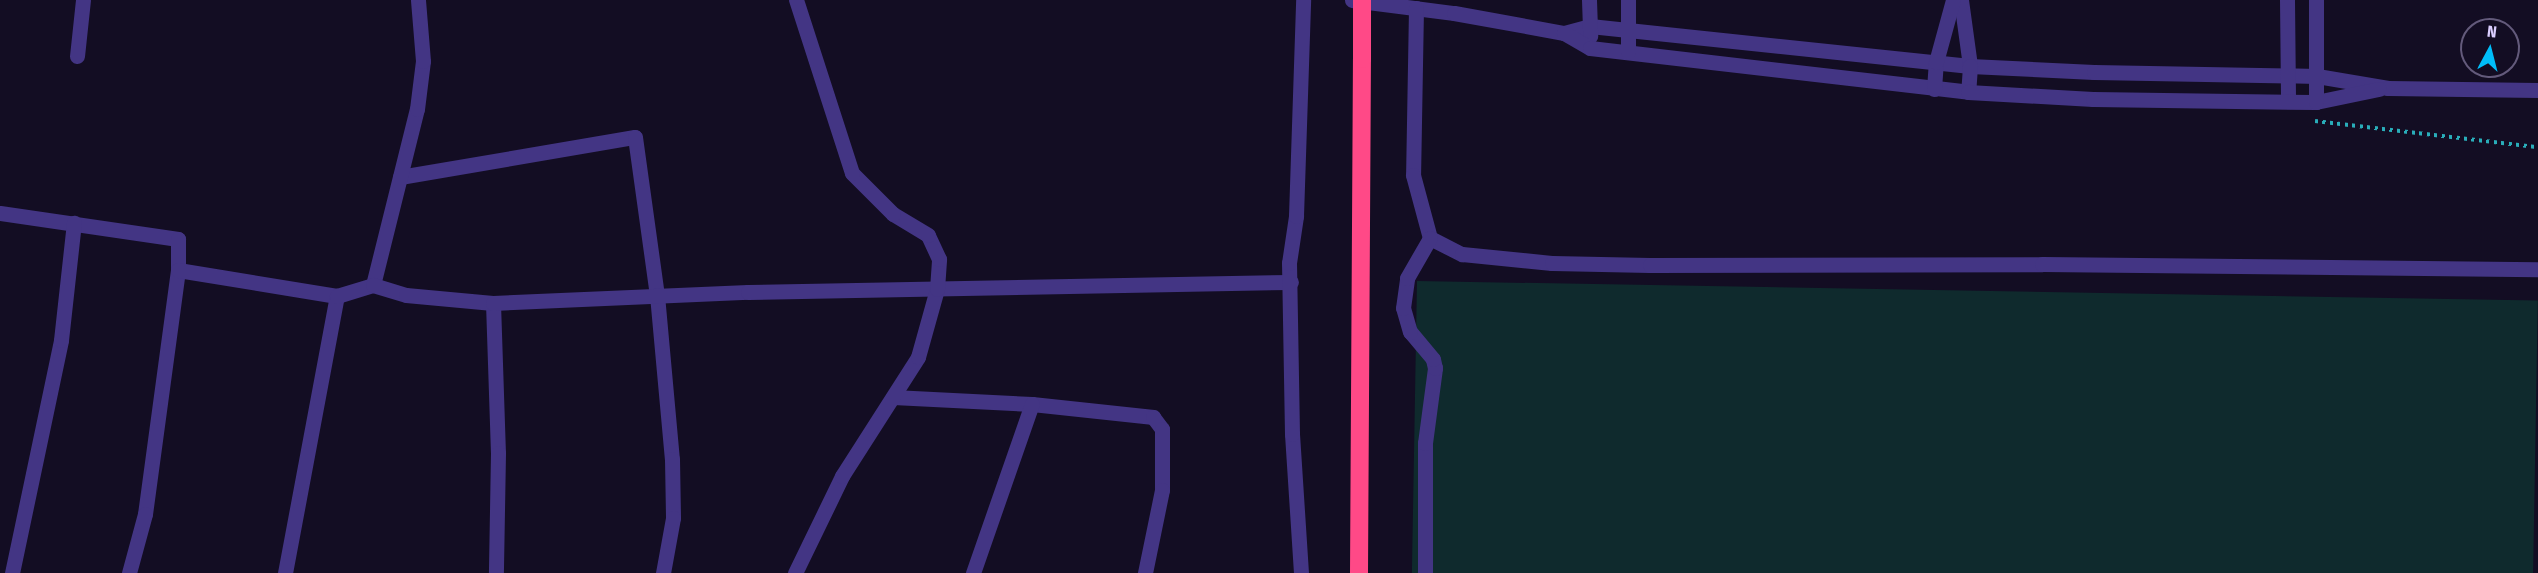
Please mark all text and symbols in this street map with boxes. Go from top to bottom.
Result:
north arrow [2460,18,2520,78]
text: N [2486,22,2498,42]

